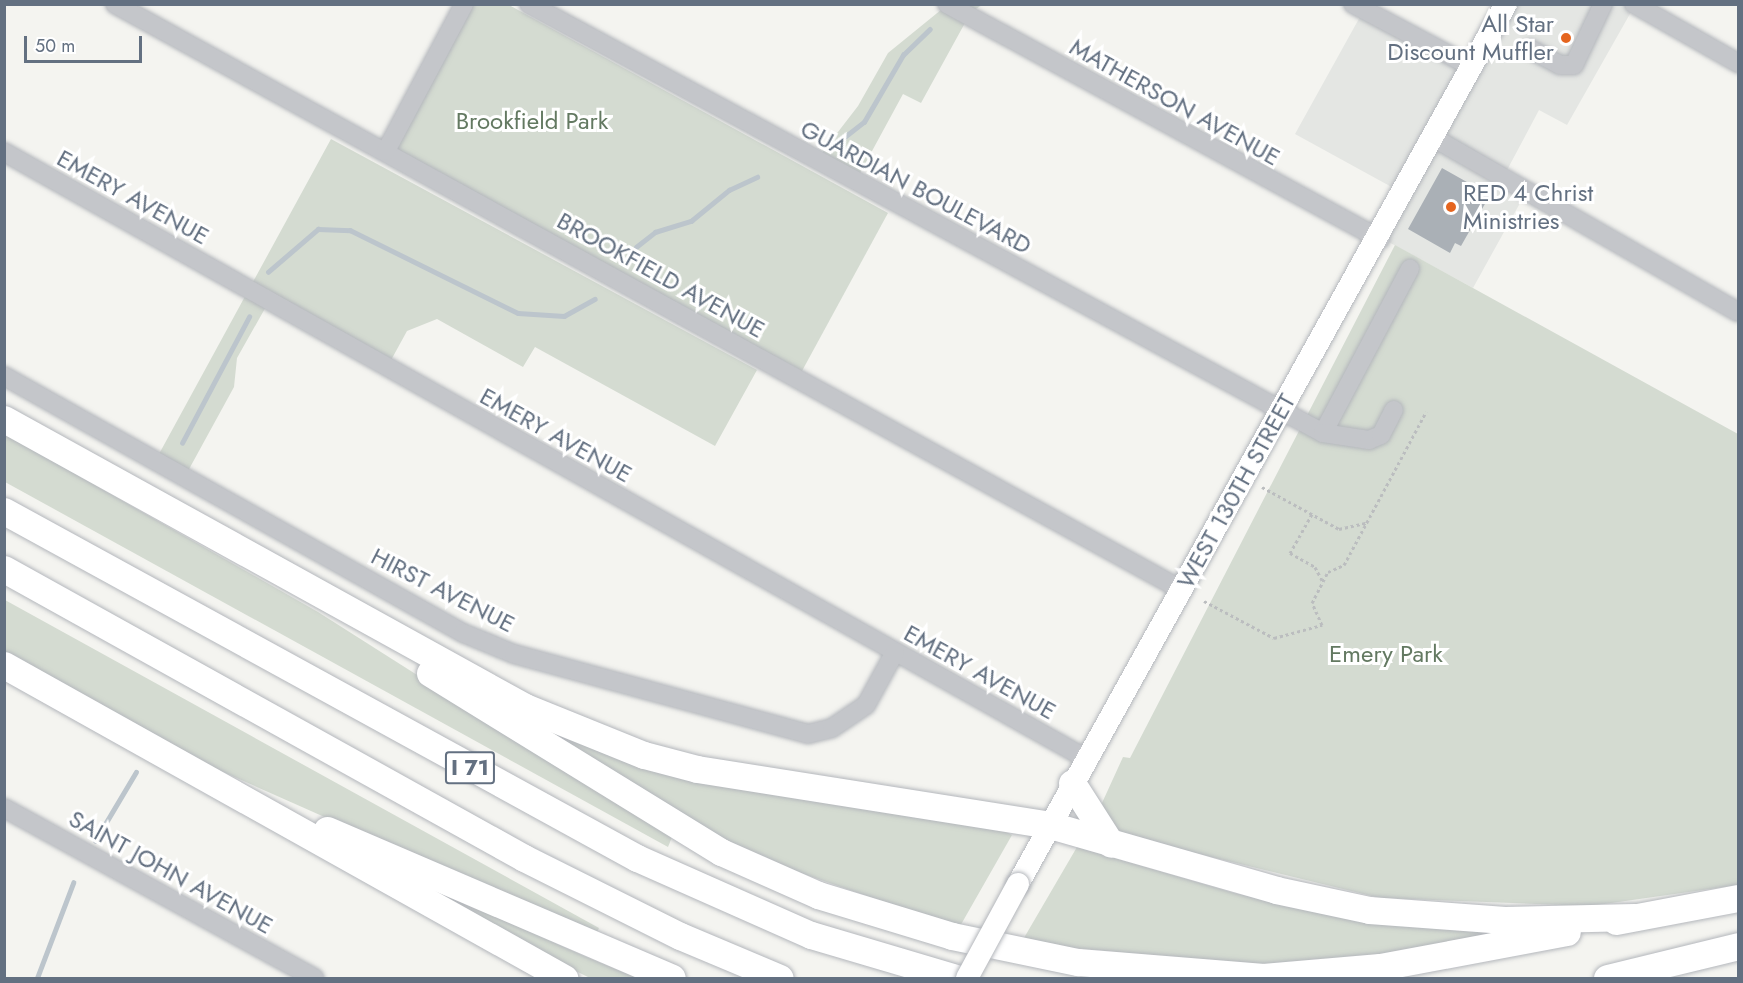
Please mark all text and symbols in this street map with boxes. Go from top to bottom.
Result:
place label: All Star Discount Muffler [1387,10,1554,66]
scale bar [27,24,146,62]
marker: All Star Discount Muffler [1559,31,1573,45]
street label: MATHERSON AVENUE [1065,32,1285,172]
text: 50 m [35,33,75,59]
park label: Brookfield Park [456,107,608,135]
street label: GUARDIAN BOULEVARD [796,114,1036,260]
street label: EMERY AVENUE [52,143,214,251]
place label: RED 4 Christ Ministries [1463,179,1593,235]
marker: RED 4 Christ Ministries [1444,200,1458,214]
street label: BROOKFIELD AVENUE [552,206,770,344]
street label: EMERY AVENUE [475,381,637,489]
street label: WEST 130TH STREET [1171,389,1301,593]
street label: HIRST AVENUE [366,541,520,639]
street label: EMERY AVENUE [899,618,1061,726]
park label: Emery Park [1329,640,1443,668]
road number: I 71 [444,749,496,787]
street label: SAINT JOHN AVENUE [64,804,278,940]

